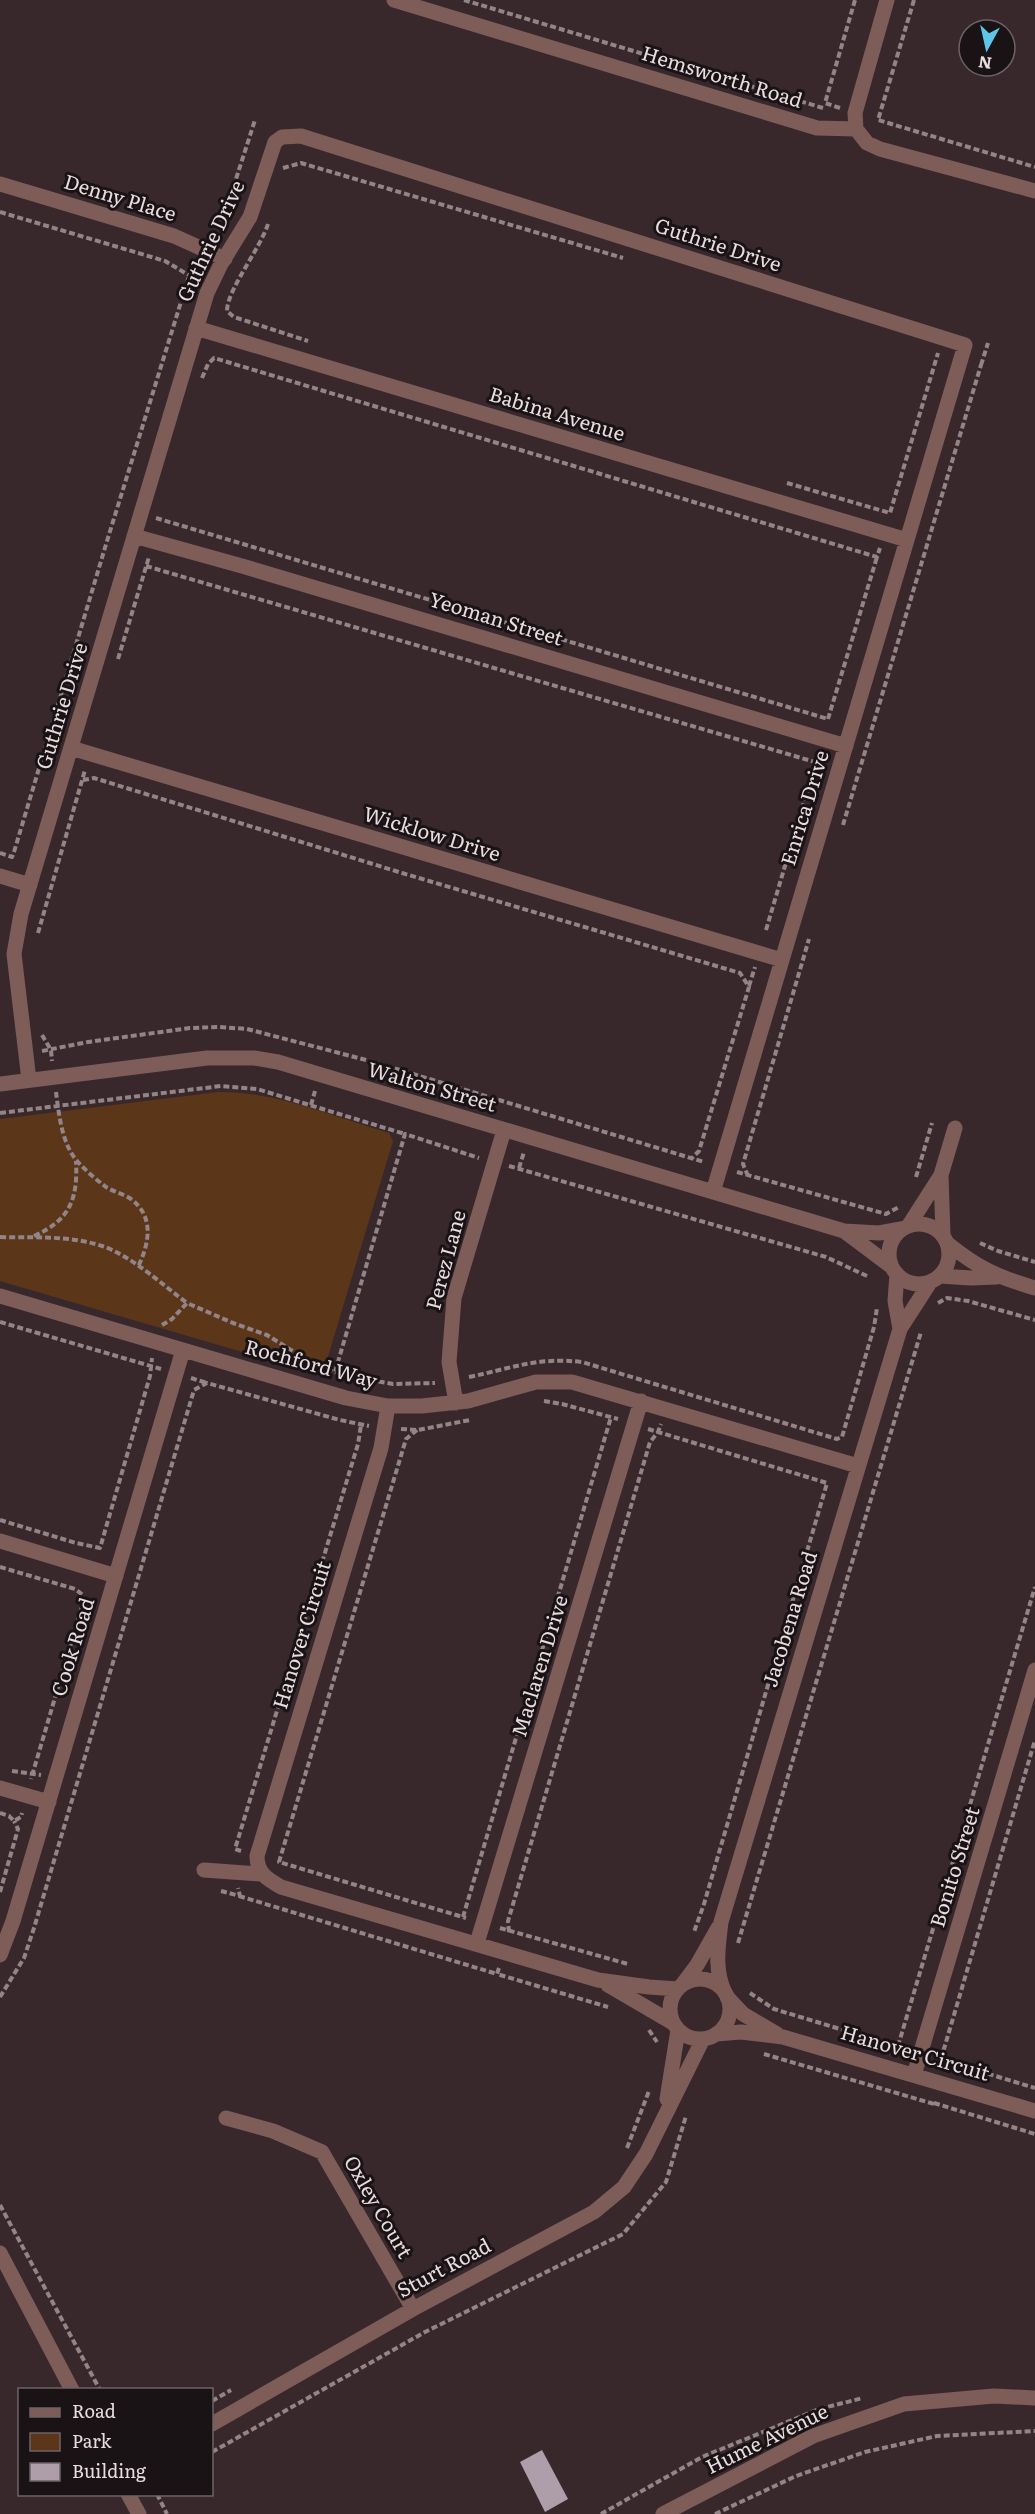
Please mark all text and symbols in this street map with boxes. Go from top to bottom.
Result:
north arrow [957,18,1017,78]
street label: Hemsworth Road [638,36,807,114]
text: N [976,51,993,77]
street label: Denny Place [61,165,180,227]
street label: Guthrie Drive [168,174,251,306]
street label: Guthrie Drive [652,209,786,278]
street label: Babina Avenue [486,377,629,447]
street label: Yeoman Street [426,582,567,652]
street label: Guthrie Drive [27,638,94,773]
street label: Enrica Drive [771,746,835,869]
street label: Wicklow Drive [360,797,505,867]
street label: Walton Street [365,1052,501,1118]
street label: Perez Lane [416,1206,472,1313]
street label: Rochford Way [242,1330,382,1394]
street label: Jacobena Road [753,1547,823,1690]
street label: Hanover Circuit [263,1557,337,1712]
street label: Maclaren Drive [502,1591,574,1740]
street label: Cook Road [42,1593,100,1699]
street label: Bonito Street [920,1802,986,1931]
street label: Hanover Circuit [838,2015,994,2087]
street label: Oxley Court [338,2149,421,2263]
street label: Sturt Road [391,2229,495,2304]
legend [18,2388,213,2496]
street label: Hume Avenue [700,2395,832,2480]
text: Road [72,2397,116,2424]
text: Park [72,2427,113,2454]
text: Building [72,2457,147,2484]

